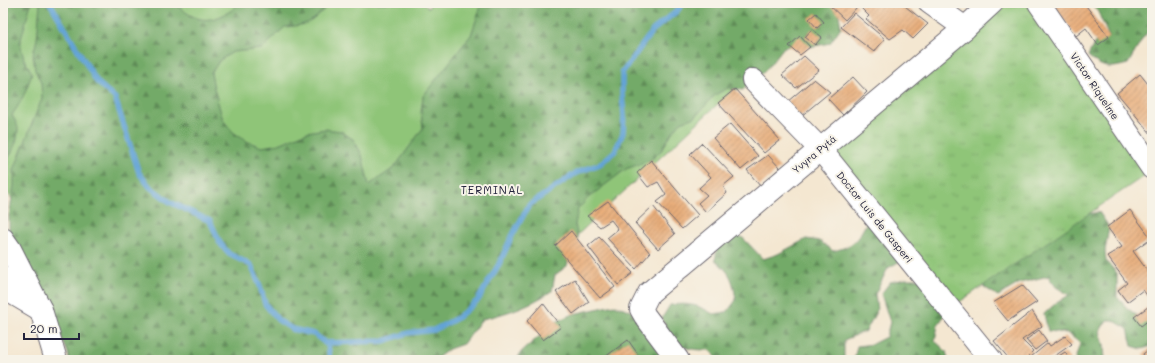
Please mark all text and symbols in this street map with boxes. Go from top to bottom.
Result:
street label: Victor Riquelme [1067,50,1123,122]
street label: Yvyra Pytá [789,131,839,177]
street label: Doctor Luis de Gasperi [834,168,916,266]
district label: TERMINAL [461,182,523,197]
scale bar [24,315,79,341]
text: 20 m [30,320,58,336]

